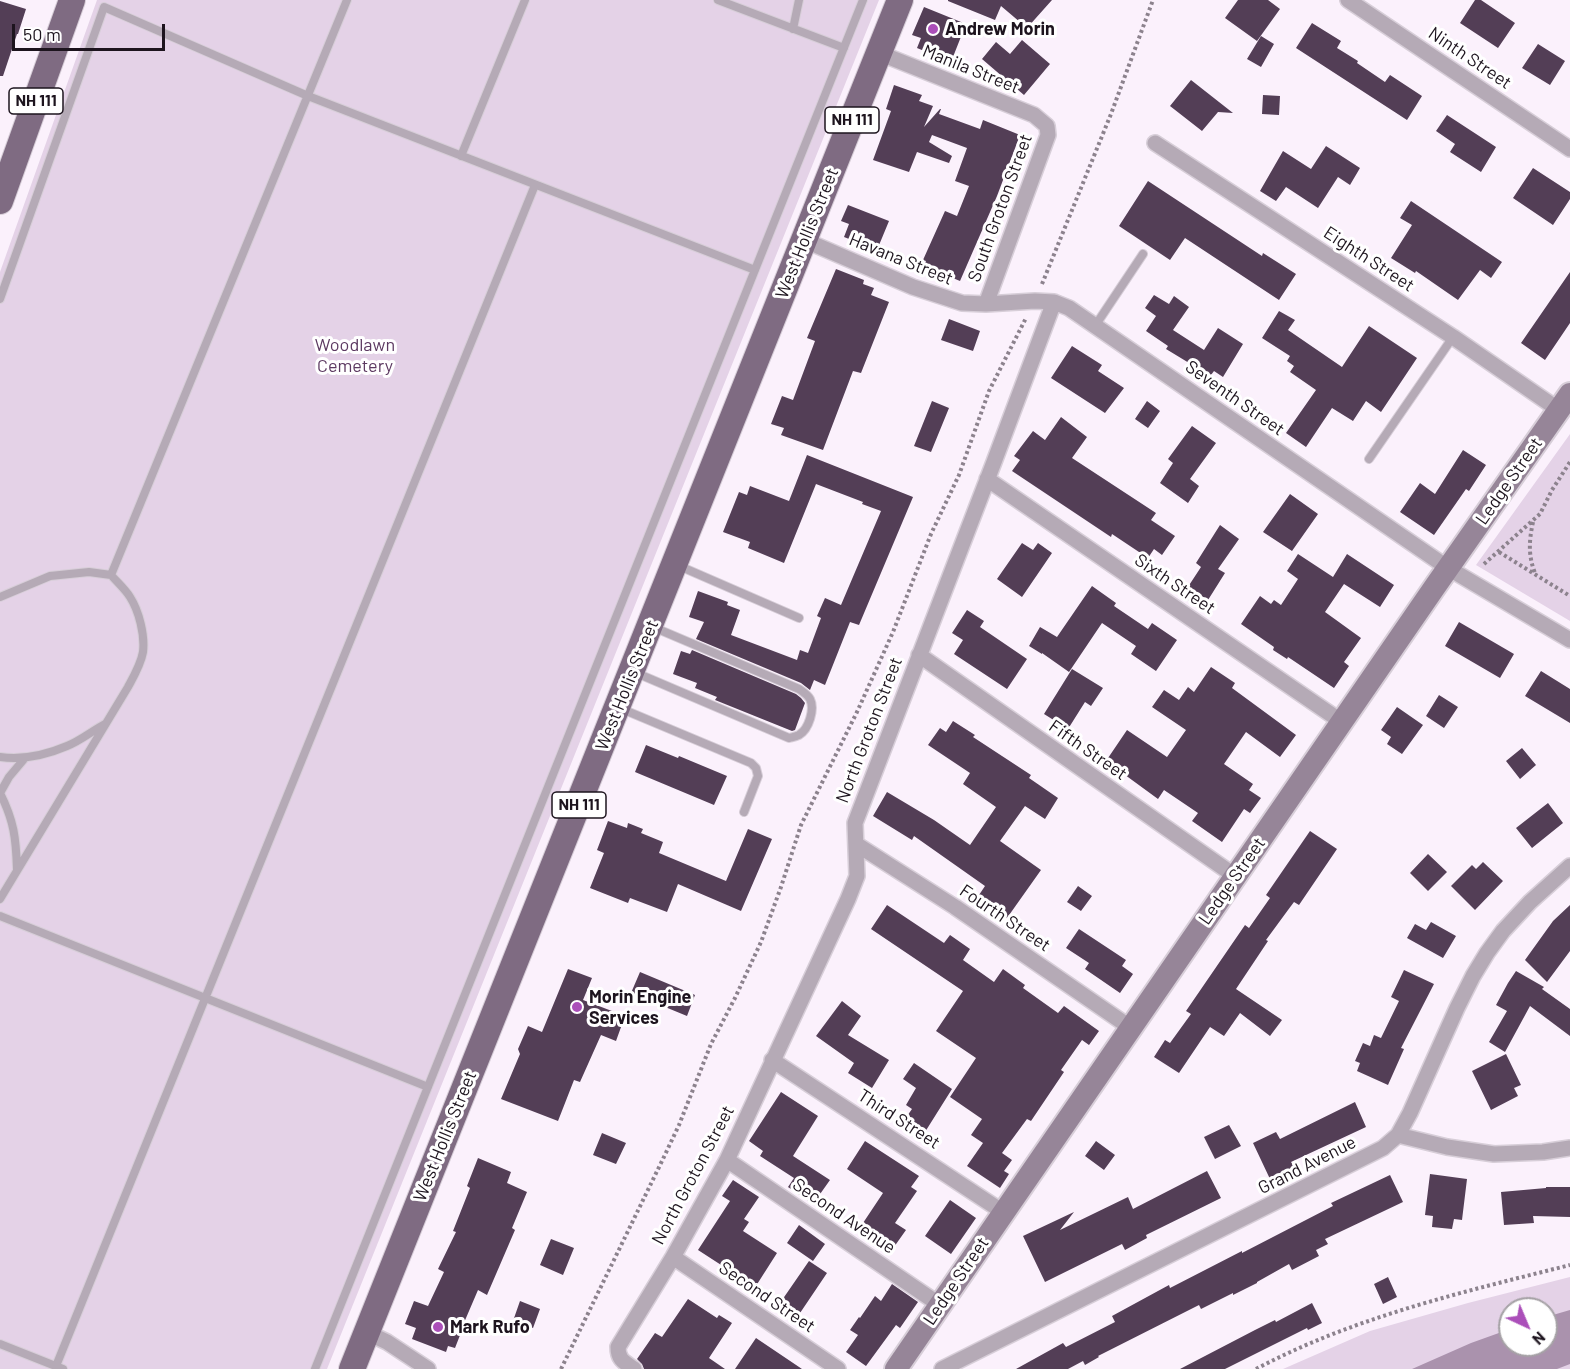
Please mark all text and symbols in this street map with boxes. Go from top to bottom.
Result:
scale bar [15,12,168,50]
place label: Andrew Morin [945,18,1055,40]
marker: Andrew Morin [926,22,940,36]
street label: Ninth Street [1424,22,1516,94]
text: 50 m [23,23,61,45]
street label: Manila Street [919,40,1023,98]
road number: NH 111 [9,88,63,114]
road number: NH 111 [825,107,879,133]
street label: South Groton Street [963,131,1037,285]
street label: West Hollis Street [771,165,843,301]
street label: Eighth Street [1320,222,1418,296]
street label: Havana Street [846,228,956,290]
park label: Woodlawn Cemetery [315,334,395,376]
street label: Seventh Street [1181,356,1289,440]
street label: Ledge Street [1471,433,1547,529]
street label: Sixth Street [1131,549,1219,619]
street label: West Hollis Street [591,617,663,753]
street label: North Groton Street [831,654,907,806]
street label: Fifth Street [1045,715,1131,785]
road number: NH 111 [552,792,606,818]
street label: Ledge Street [1194,833,1270,929]
street label: Fourth Street [956,880,1054,956]
place label: Morin Engine Services [589,986,691,1028]
marker: Morin Engine Services [570,1000,584,1014]
street label: West Hollis Street [409,1068,481,1204]
street label: Third Street [854,1084,944,1154]
street label: North Groton Street [647,1102,739,1248]
street label: Grand Avenue [1254,1131,1360,1199]
street label: Second Avenue [788,1174,900,1258]
street label: Ledge Street [919,1233,993,1329]
street label: Second Street [715,1257,819,1337]
north arrow [1498,1297,1558,1357]
place label: Mark Rufo [450,1316,530,1338]
marker: Mark Rufo [431,1320,445,1334]
text: N [1529,1328,1550,1349]

